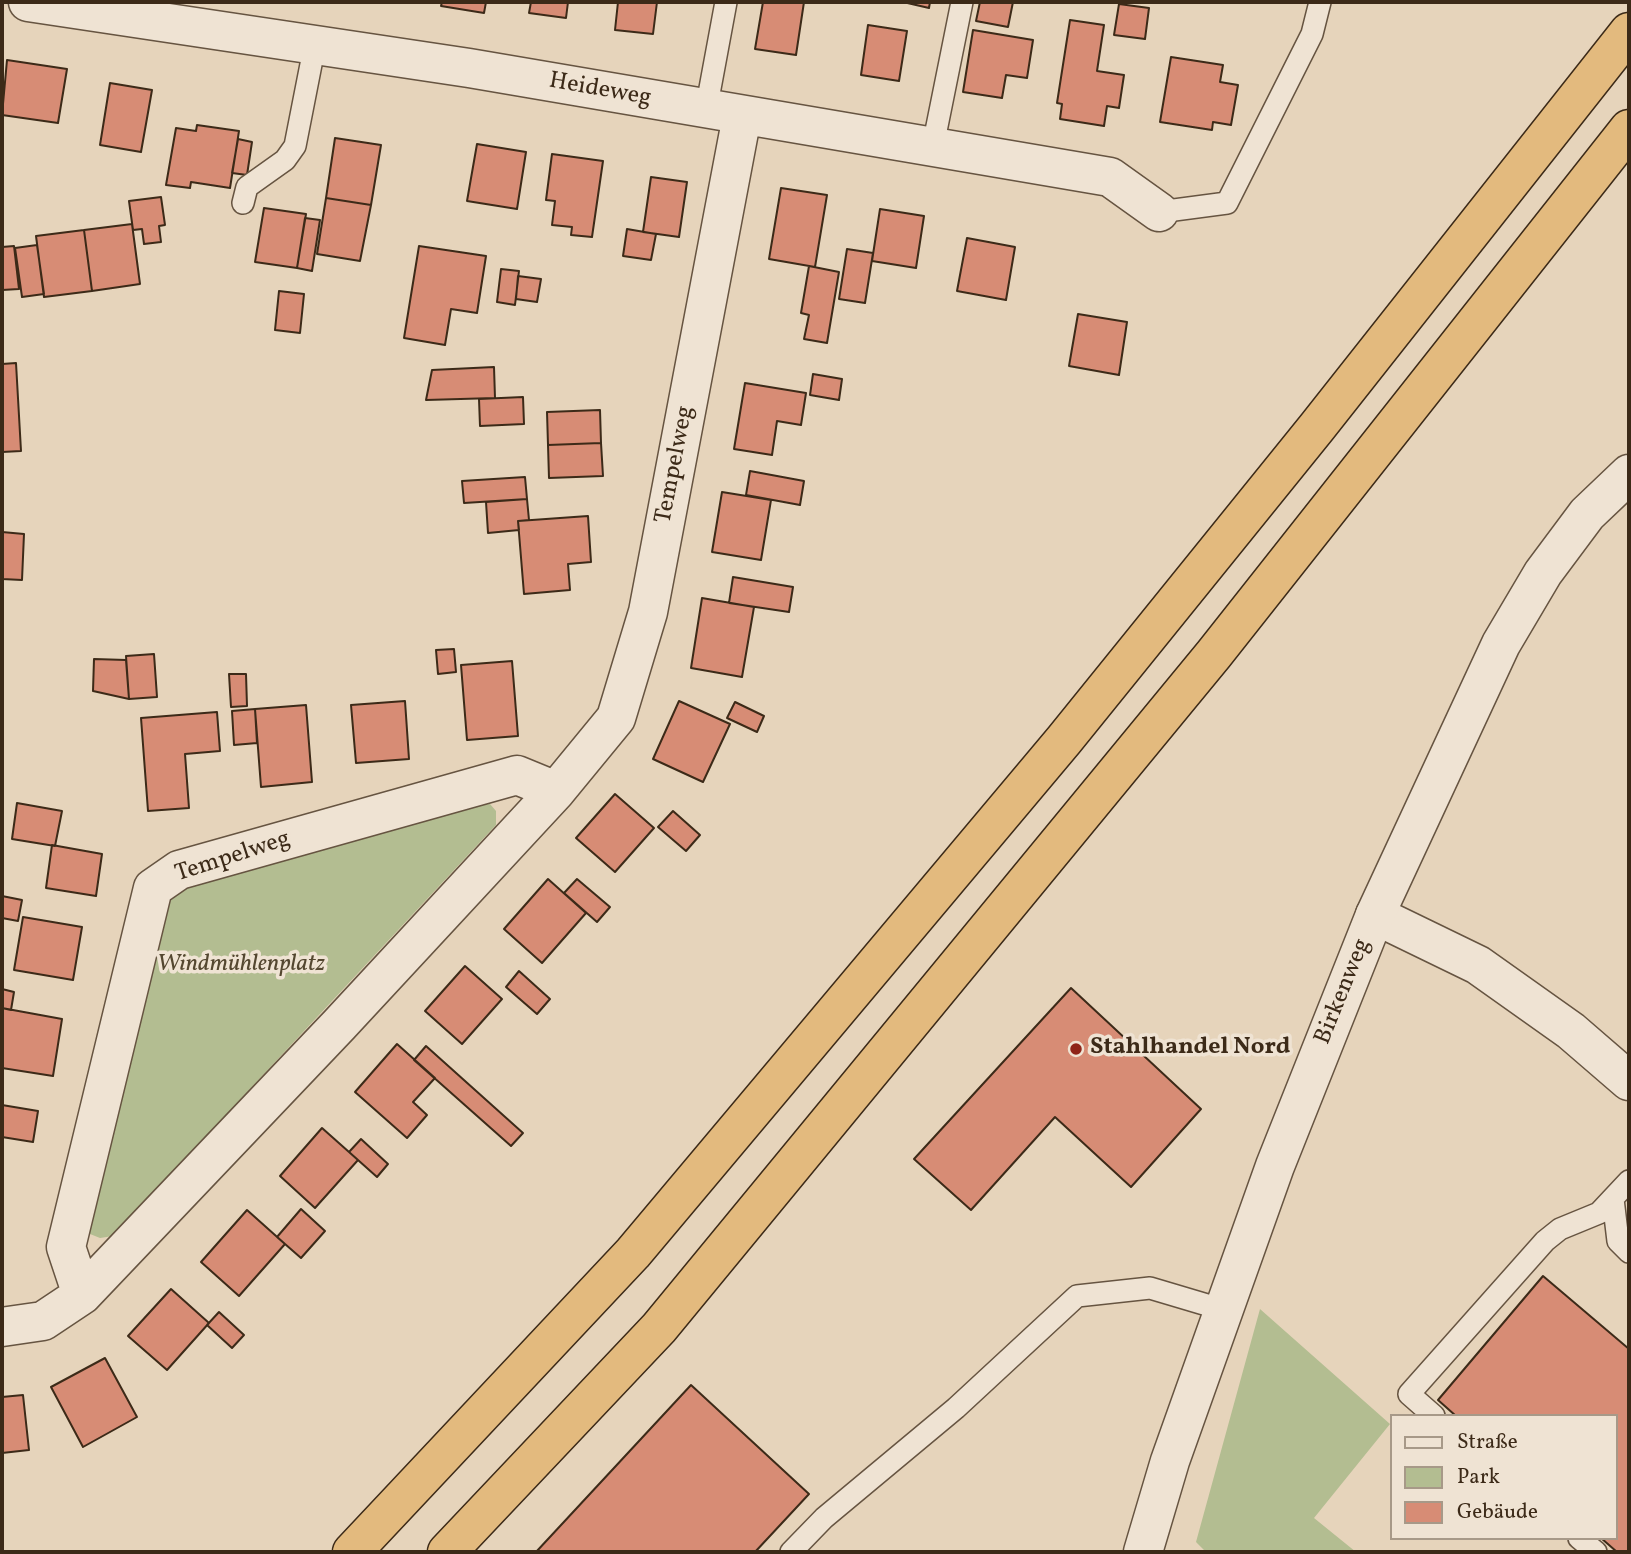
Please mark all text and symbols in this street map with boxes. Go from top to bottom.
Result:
street label: Heideweg [547,68,653,114]
street label: Tempelweg [650,404,702,526]
street label: Tempelweg [172,826,294,890]
street label: Birkenweg [1310,935,1378,1049]
park label: Windmühlenplatz [157,952,325,980]
place label: Stahlhandel Nord [1090,1035,1290,1063]
marker: Stahlhandel Nord [1068,1041,1084,1057]
legend [1390,1414,1617,1540]
text: Straße [1457,1428,1518,1457]
text: Park [1457,1463,1500,1492]
text: Gebäude [1457,1498,1538,1527]

